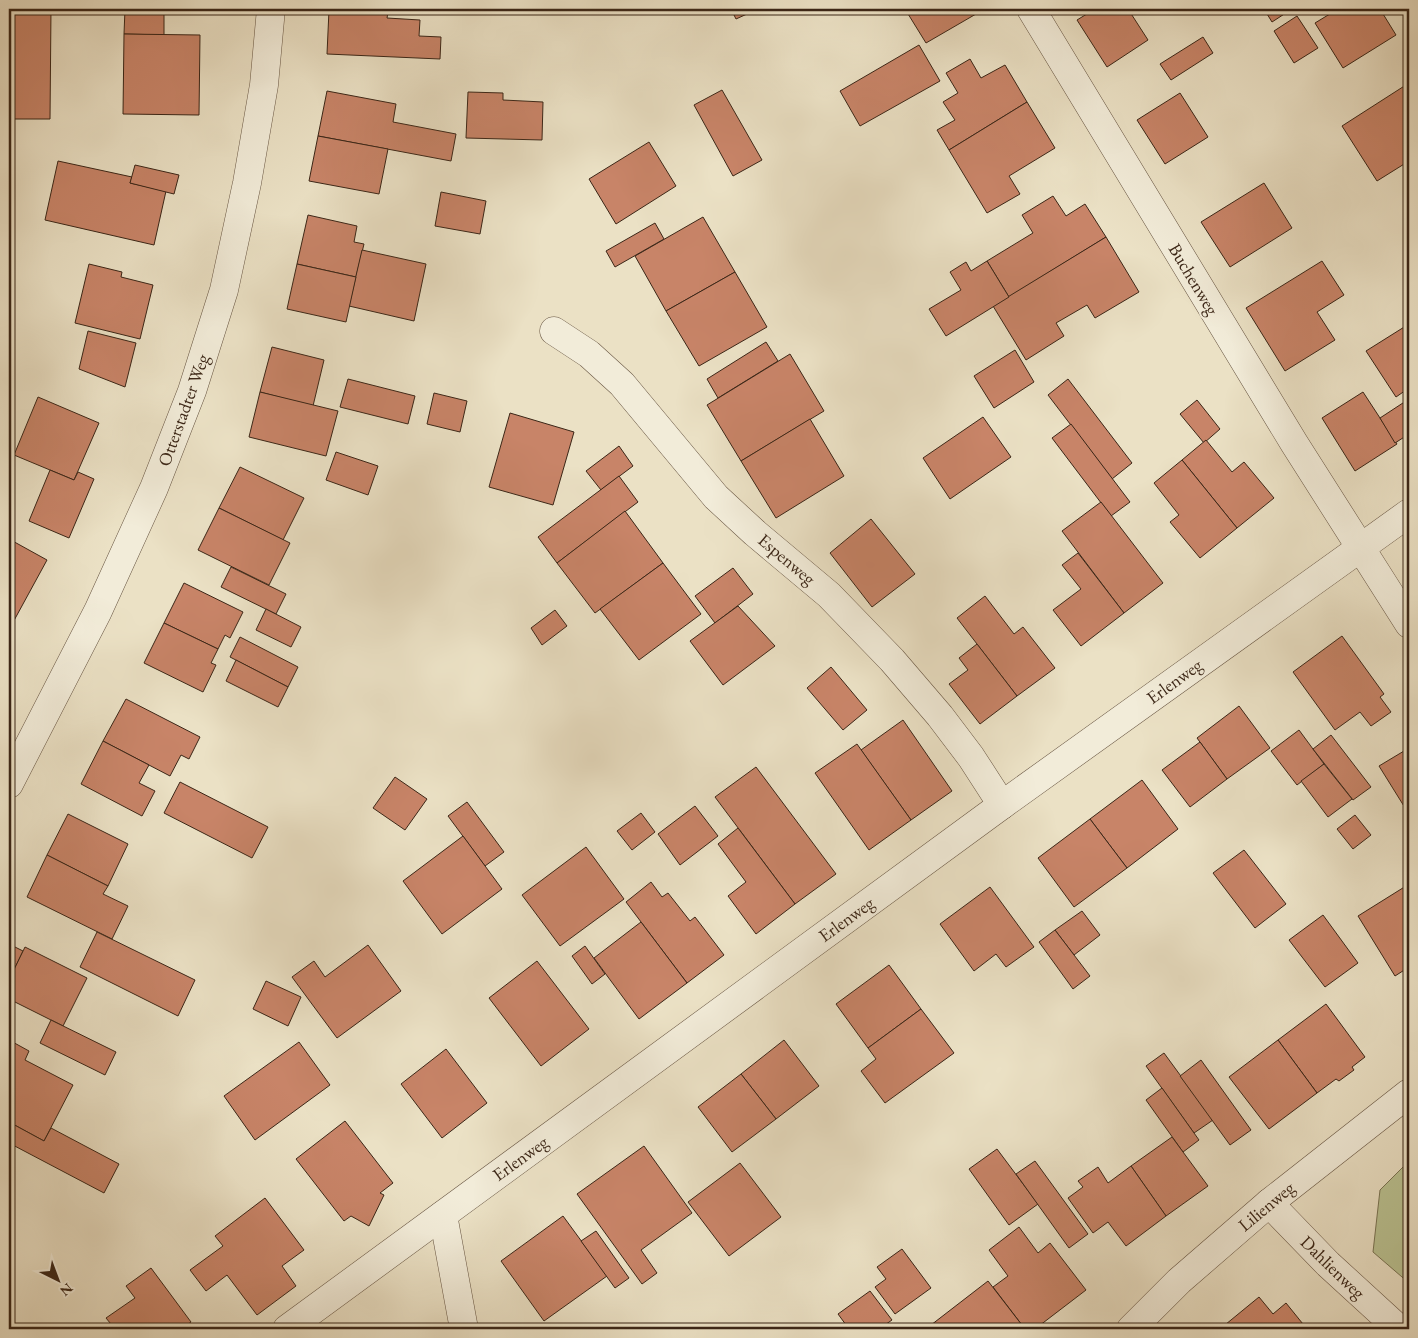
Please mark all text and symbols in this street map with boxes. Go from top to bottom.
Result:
street label: Buchenweg [1164,239,1224,319]
street label: Otterstadter Weg [152,351,214,469]
street label: Espenweg [754,528,821,590]
street label: Erlenweg [1142,653,1206,709]
street label: Erlenweg [814,891,878,947]
street label: Erlenweg [488,1130,552,1186]
street label: Lilienweg [1233,1176,1299,1236]
street label: Dahlienweg [1296,1230,1370,1304]
north arrow [32,1256,82,1306]
text: N [56,1279,77,1301]

